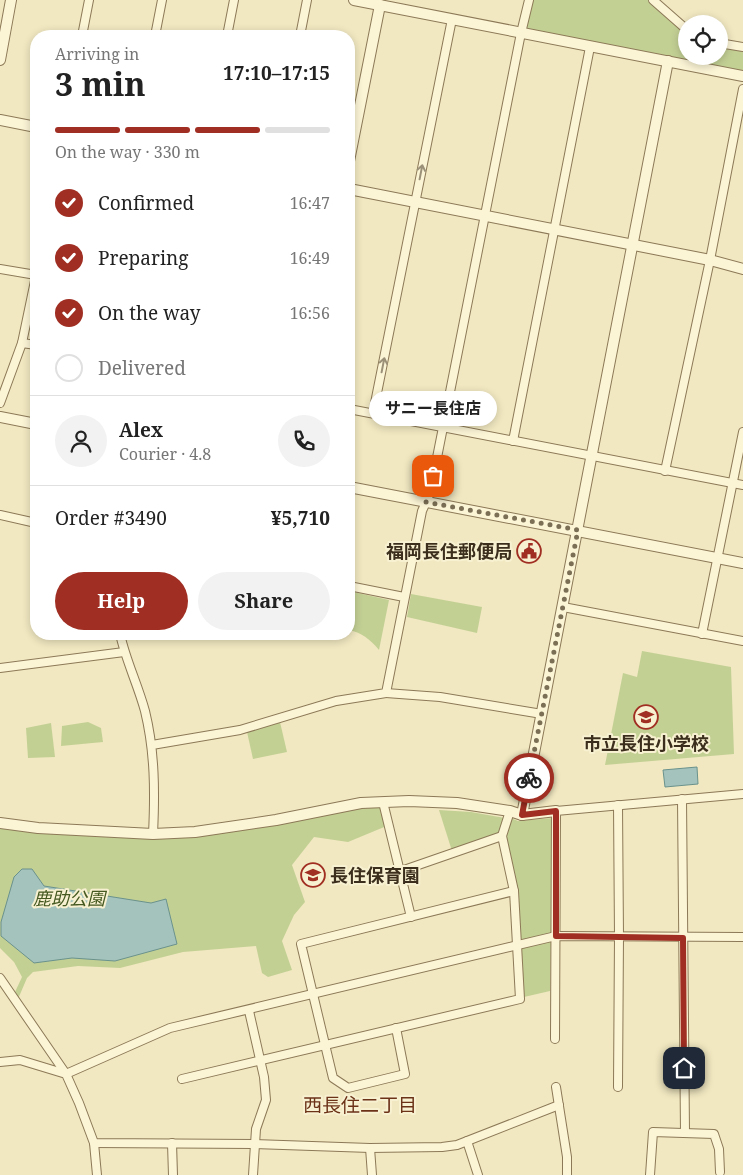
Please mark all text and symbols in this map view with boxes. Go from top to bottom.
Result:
map controls [678,15,728,65]
button: locate [678,15,728,65]
text: Arriving in [55,43,139,65]
text: 17:10–17:15 [223,60,330,86]
text: 3 min [55,62,146,105]
text: On the way · 330 m [55,141,200,163]
one-way arrow [417,164,427,180]
icon: check [55,189,83,217]
text: Confirmed [98,190,194,216]
text: 16:47 [290,192,330,214]
icon: check [55,244,83,272]
text: Preparing [98,245,188,271]
text: 16:49 [290,247,330,269]
icon: check [55,299,83,327]
text: On the way [98,300,201,326]
text: 16:56 [290,302,330,324]
text: Delivered [98,355,186,381]
one-way arrow [378,358,388,374]
callout: サニー長住店 [369,391,497,426]
text: サニー長住店 [385,397,481,419]
button: person [55,415,107,467]
button: phone [278,415,330,467]
text: Alex [119,417,163,443]
text: Courier · 4.8 [119,443,211,465]
pin [412,455,454,497]
icon: bag [419,462,447,490]
text: Order #3490 [55,505,167,531]
text: ¥5,710 [271,505,330,531]
public building icon: 福岡長住郵便局 [516,538,542,564]
place label: 福岡長住郵便局 [386,539,512,563]
button: Help [55,572,188,630]
button: Share [198,572,330,630]
school or university icon: 市立長住小学校 [633,704,659,730]
place label: 市立長住小学校 [583,731,709,755]
courier [504,753,554,803]
icon: bike [515,764,543,792]
school or university icon: 長住保育園 [300,862,326,888]
place label: 長住保育園 [330,863,420,887]
park label: 鹿助公園 [33,886,108,910]
pin [663,1047,705,1089]
icon: home [670,1054,698,1082]
district label: 西長住二丁目 [303,1092,417,1118]

